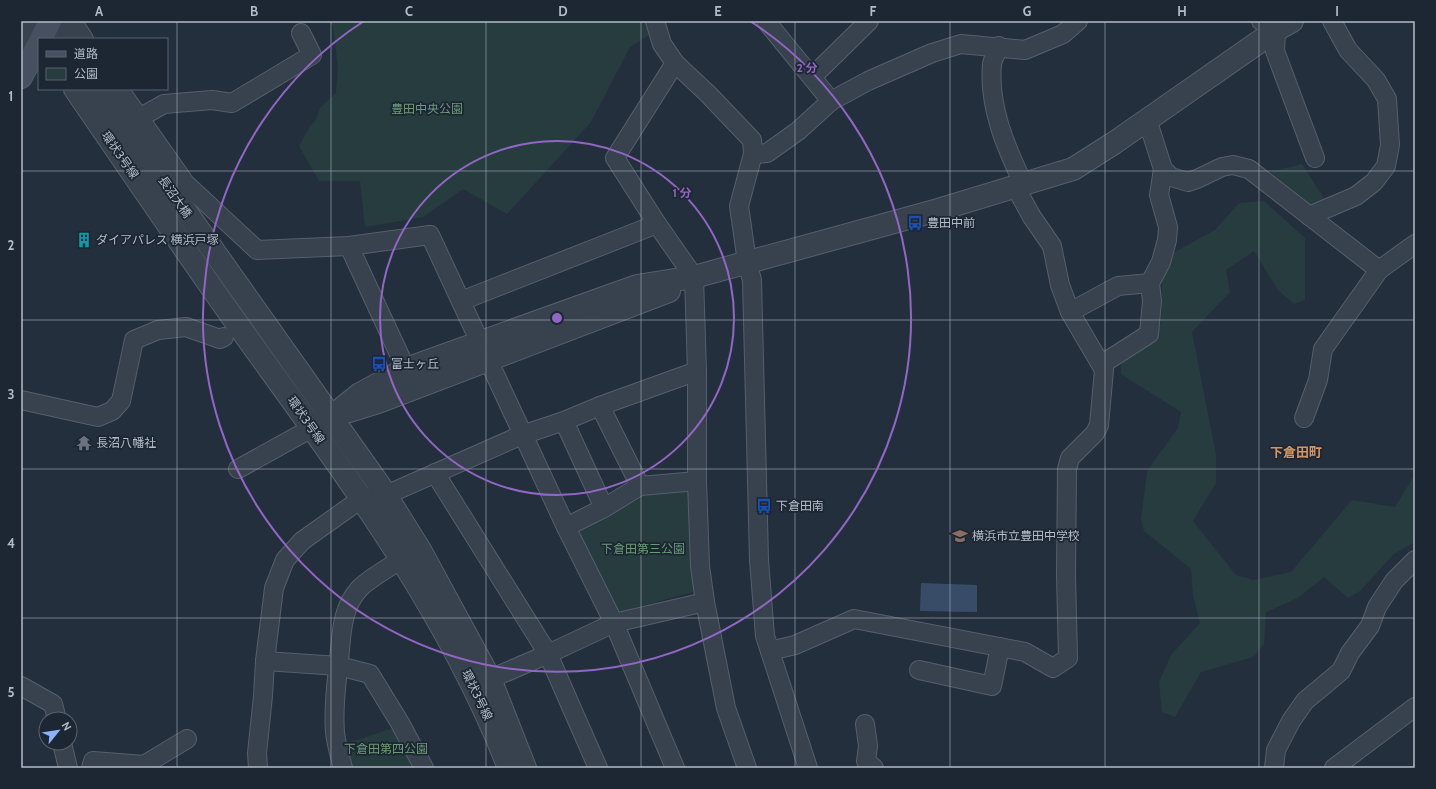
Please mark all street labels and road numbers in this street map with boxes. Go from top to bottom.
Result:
street label: 環状3号線 [99,128,142,181]
street label: 長沼大橋 [155,173,195,221]
street label: 環状3号線 [285,393,328,446]
street label: 環状3号線 [459,667,496,723]

